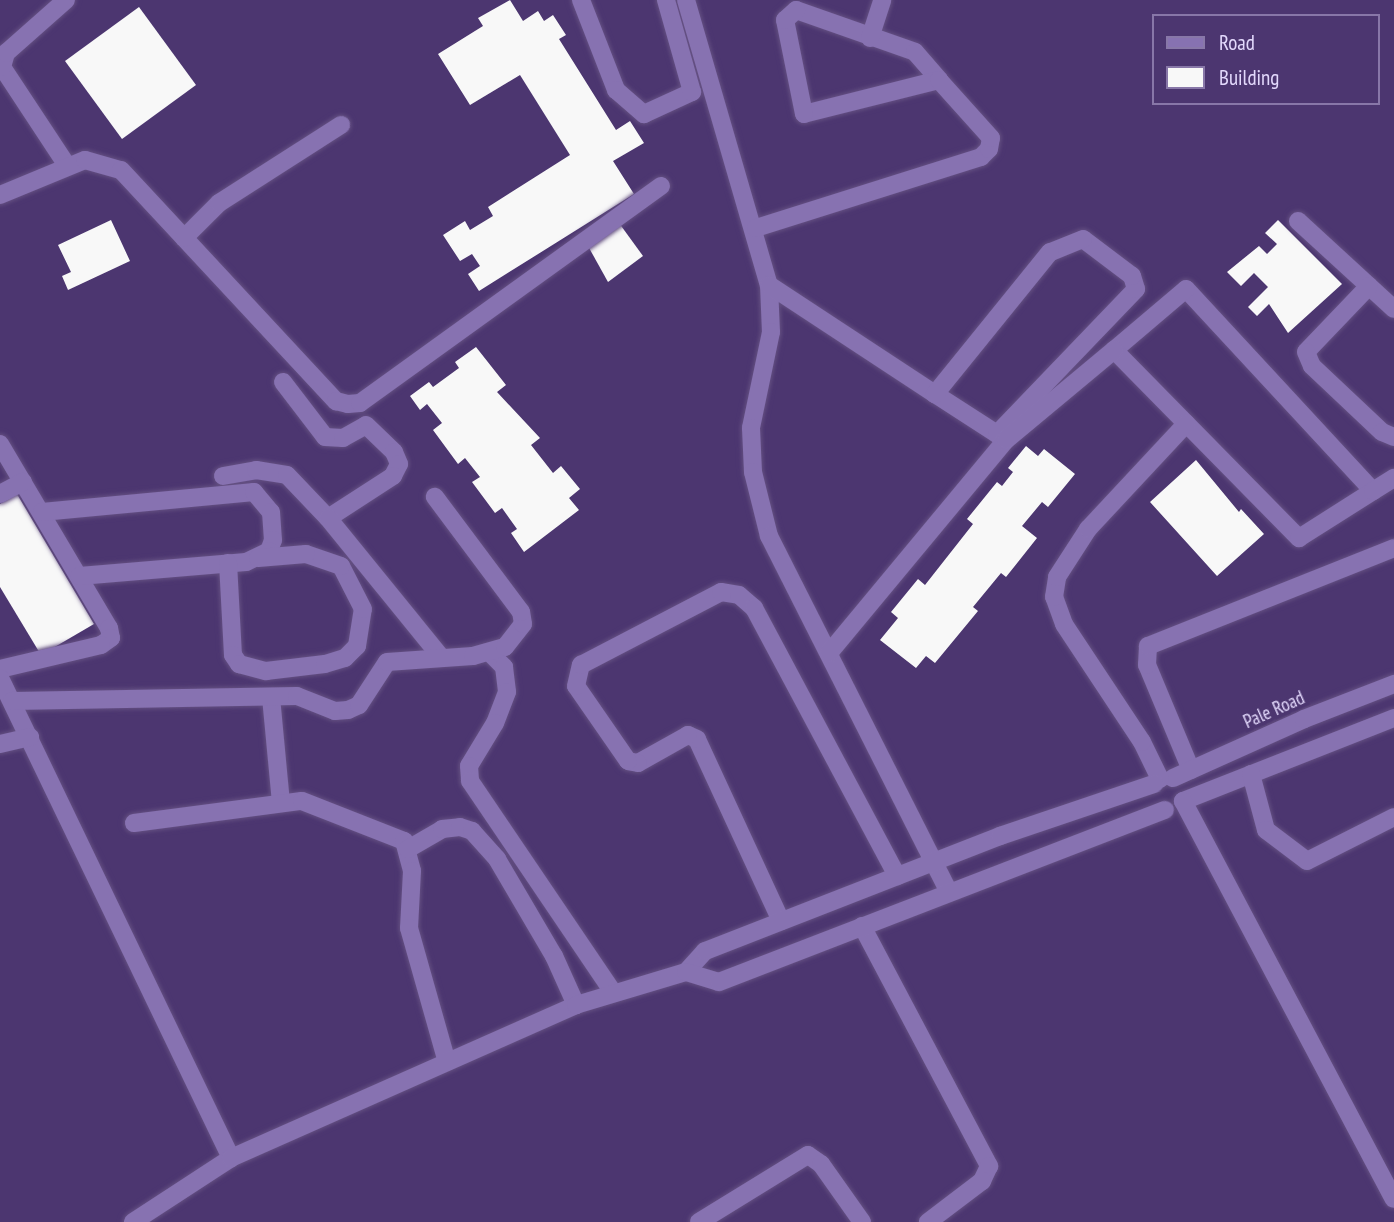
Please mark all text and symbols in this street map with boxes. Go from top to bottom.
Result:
legend [1152,14,1380,105]
text: Road [1219,29,1255,56]
text: Building [1219,64,1279,91]
street label: Pale Road [1240,686,1308,734]

